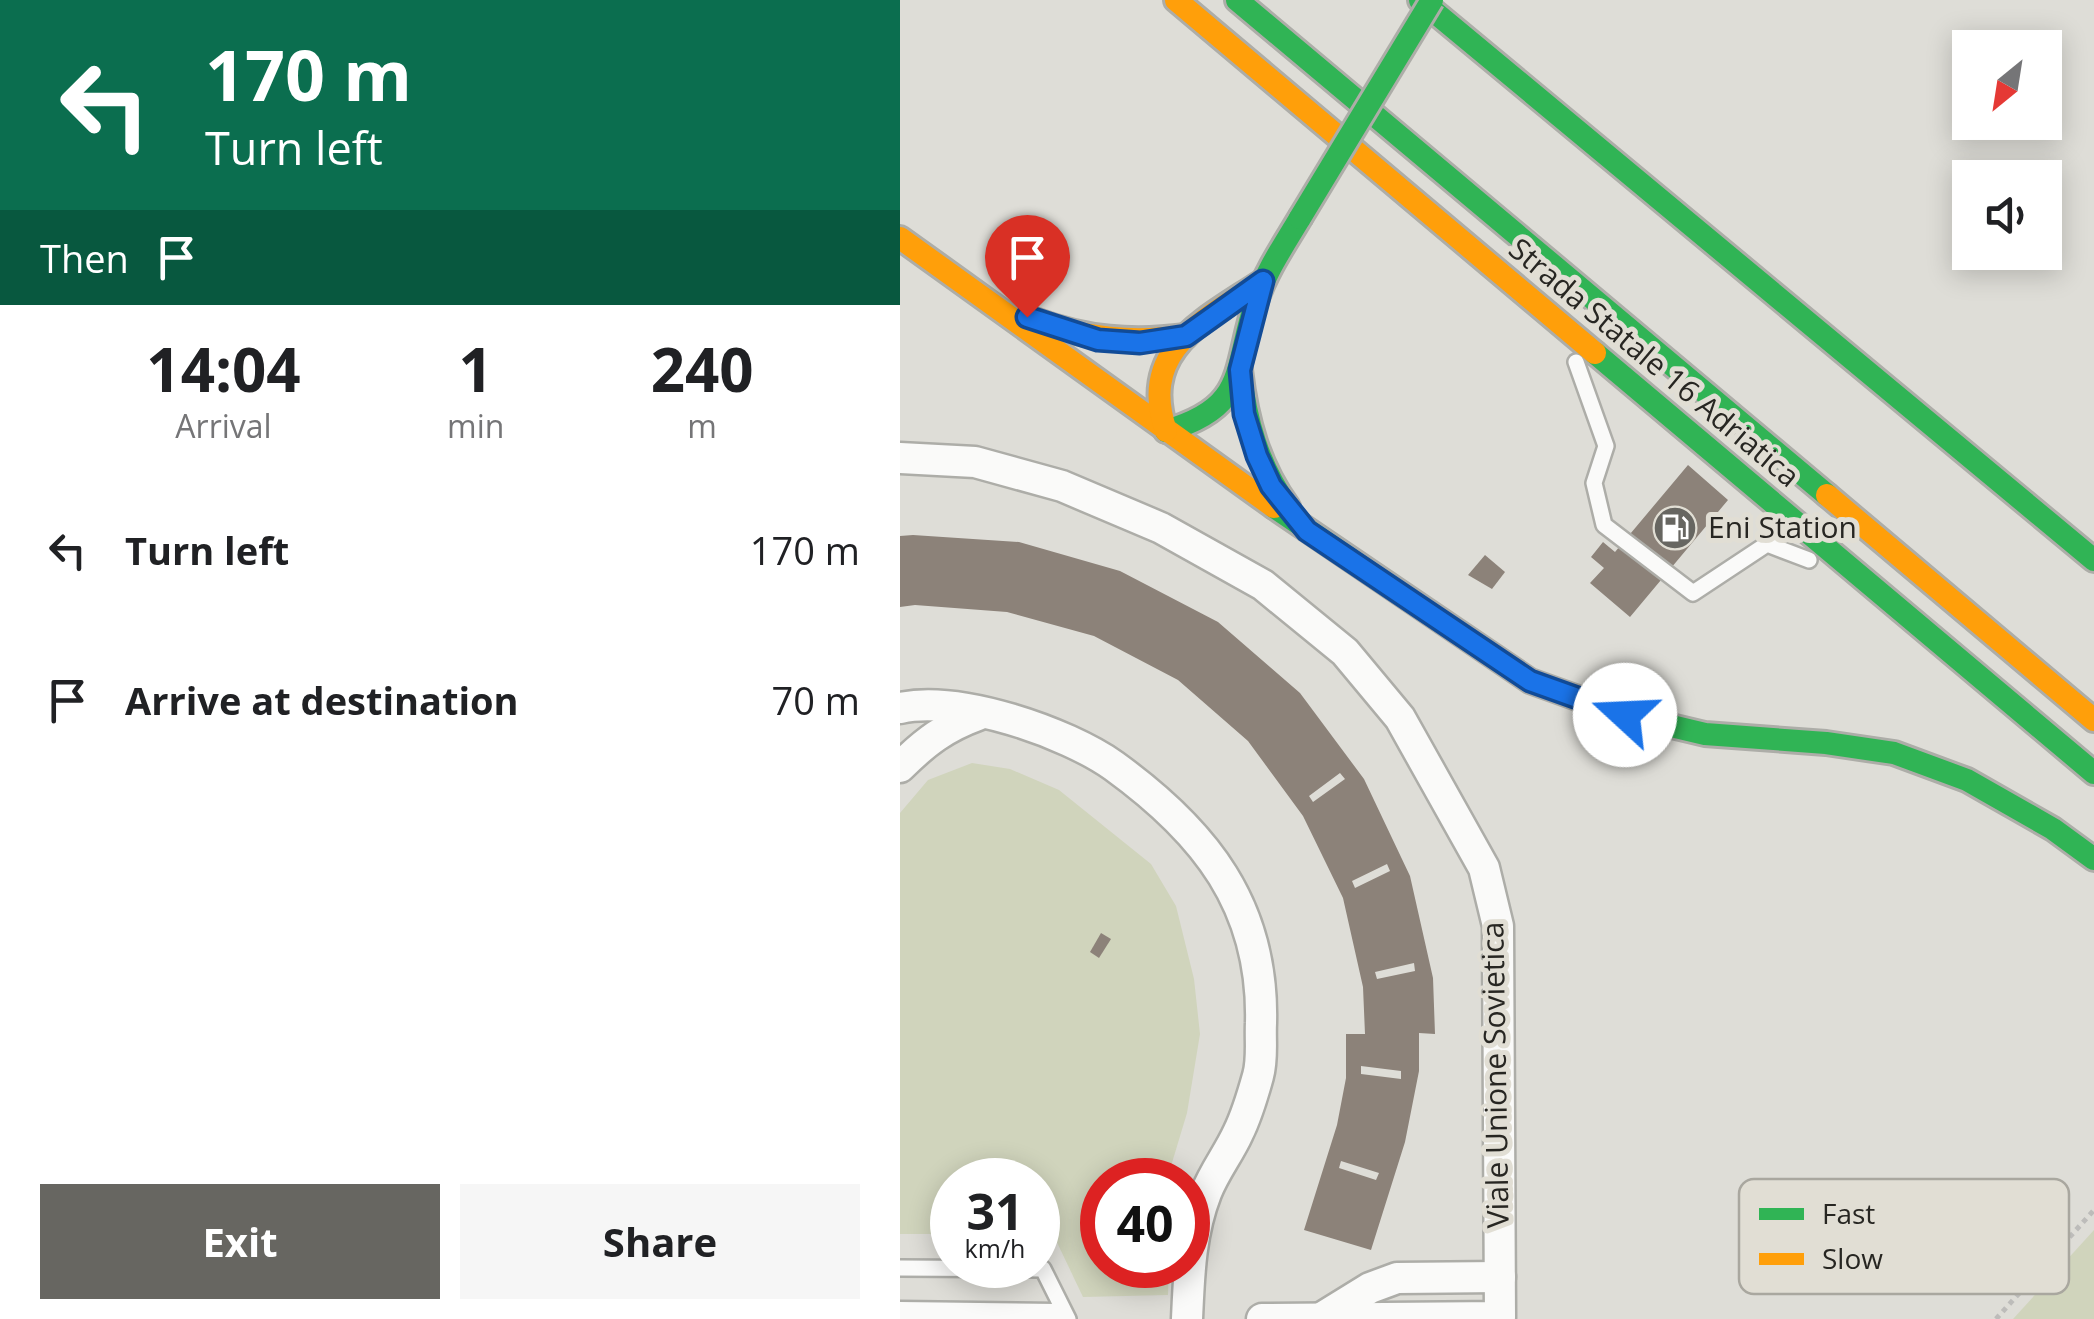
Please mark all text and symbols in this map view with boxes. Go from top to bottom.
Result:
text: 170 m [205,26,412,122]
north arrow [1952,30,2062,140]
map controls [1952,30,2062,270]
icon: left [40,40,170,170]
text: Turn left [205,117,383,178]
button: sound [1952,160,2062,270]
pin [985,215,1070,318]
street label: Strada Statale 16 Adriatica [1501,228,1809,496]
icon: arrive [149,230,204,285]
icon: arrive [1000,230,1055,285]
text: Then [40,232,129,284]
text: 14:04 [146,328,301,410]
text: 1 [459,328,493,410]
text: 240 [651,328,754,410]
text: Arrival [175,404,272,447]
text: min [447,404,504,447]
text: m [687,404,717,447]
fuel station icon: Eni Station [1652,505,1698,551]
place label: Eni Station [1708,506,1857,547]
icon: left [40,523,95,578]
text: Turn left [125,524,289,576]
text: 170 m [750,524,860,576]
position arrow [1573,663,1677,767]
icon: arrive [40,673,95,728]
text: Arrive at destination [125,674,519,726]
text: 70 m [771,674,860,726]
street label: Viale Unione Sovietica [1471,921,1518,1229]
speed limit sign: 40 [1080,1158,1210,1288]
text: 31 [966,1177,1024,1245]
legend [1739,1179,2069,1294]
button: Exit [40,1184,440,1299]
button: Share [460,1184,860,1299]
text: Fast [1822,1194,1875,1232]
text: km/h [965,1231,1025,1265]
text: Slow [1822,1239,1883,1277]

